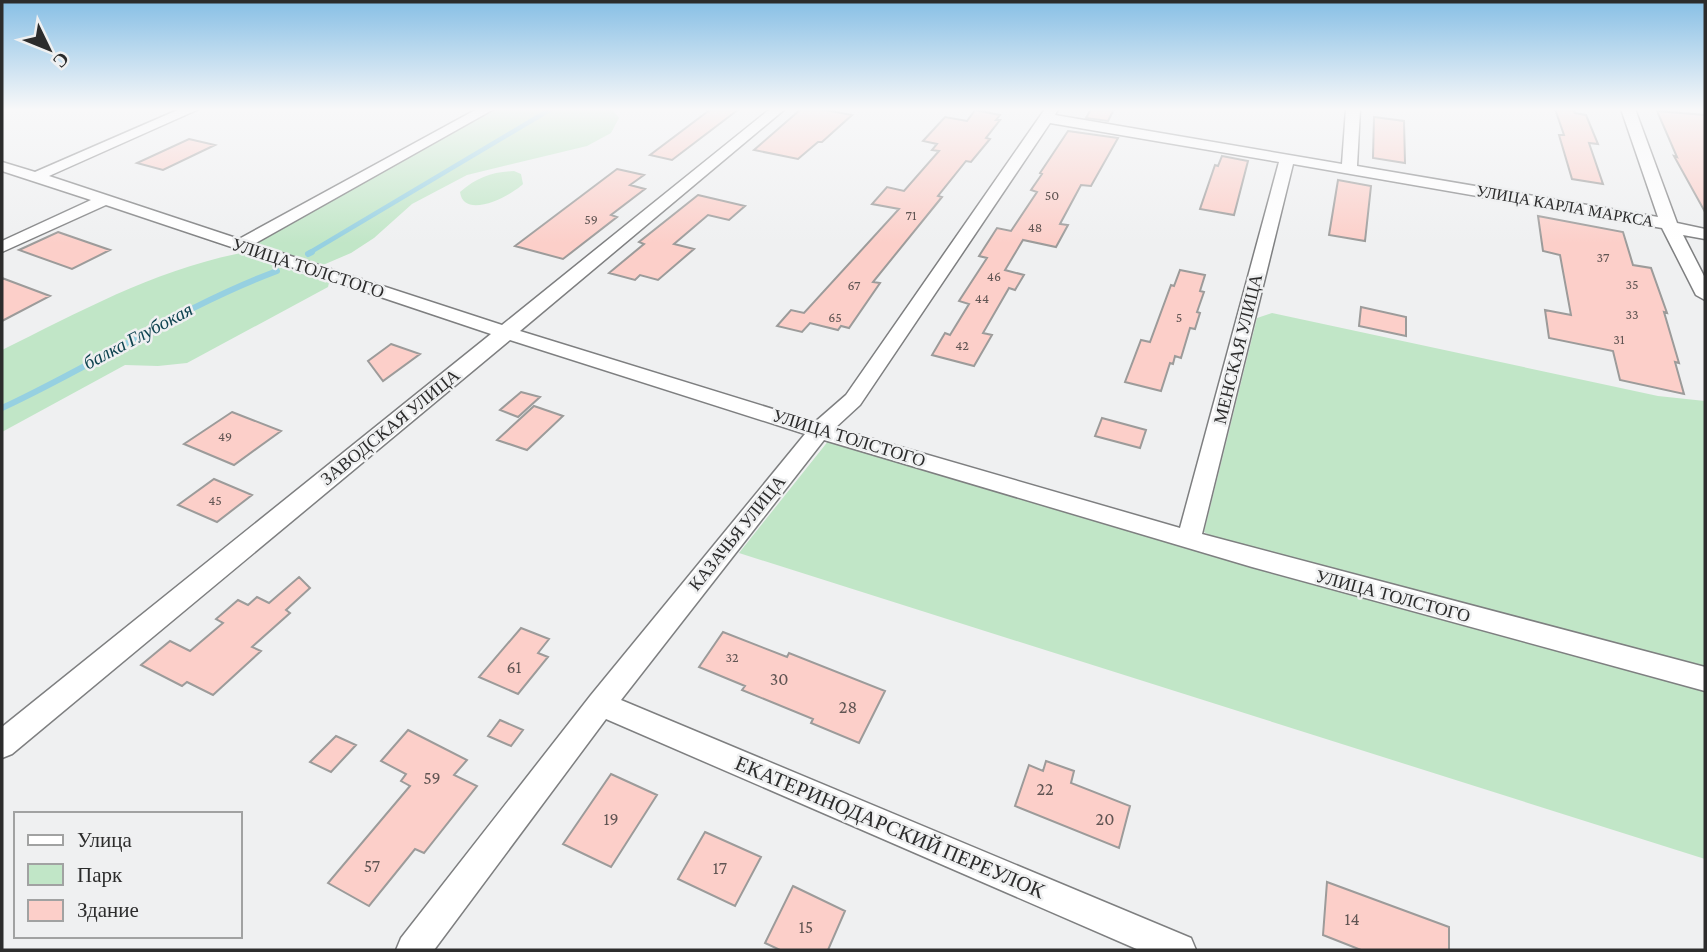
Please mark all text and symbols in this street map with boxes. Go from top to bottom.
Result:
north arrow [14,14,84,84]
text: С [49,48,73,72]
street label: УЛИЦА КАРЛА МАРКСА [1475,182,1655,231]
house number: 50 [1045,187,1059,203]
house number: 71 [905,207,917,223]
house number: 59 [584,211,598,227]
house number: 48 [1028,219,1042,235]
street label: УЛИЦА ТОЛСТОГО [229,234,387,302]
house number: 37 [1597,249,1610,265]
house number: 46 [987,268,1001,284]
street label: МЕНСКАЯ УЛИЦА [1210,272,1266,426]
house number: 35 [1625,276,1639,292]
house number: 67 [847,277,861,293]
house number: 44 [975,290,989,306]
water label: балка Глубокая [80,298,196,374]
house number: 33 [1625,306,1639,322]
house number: 65 [828,309,842,325]
house number: 5 [1176,309,1182,325]
house number: 31 [1613,331,1625,347]
house number: 42 [955,337,969,353]
street label: ЗАВОДСКАЯ УЛИЦА [317,365,463,489]
street label: УЛИЦА ТОЛСТОГО [770,405,928,471]
house number: 49 [218,428,232,444]
street label: КАЗАЧЬЯ УЛИЦА [684,471,790,595]
house number: 45 [208,492,222,508]
street label: УЛИЦА ТОЛСТОГО [1314,566,1472,626]
house number: 32 [725,649,739,665]
house number: 61 [506,657,522,677]
house number: 30 [770,669,788,689]
house number: 28 [839,697,857,717]
street label: ЕКАТЕРИНОДАРСКИЙ ПЕРЕУЛОК [732,751,1049,904]
house number: 59 [423,768,441,788]
house number: 22 [1036,779,1054,799]
house number: 19 [603,809,619,829]
house number: 20 [1096,809,1114,829]
legend [14,812,242,938]
text: Улица [77,828,132,852]
house number: 57 [364,856,380,876]
house number: 17 [713,858,727,878]
text: Парк [77,863,123,887]
text: Здание [77,898,139,922]
house number: 14 [1344,909,1360,929]
house number: 15 [799,917,813,937]

